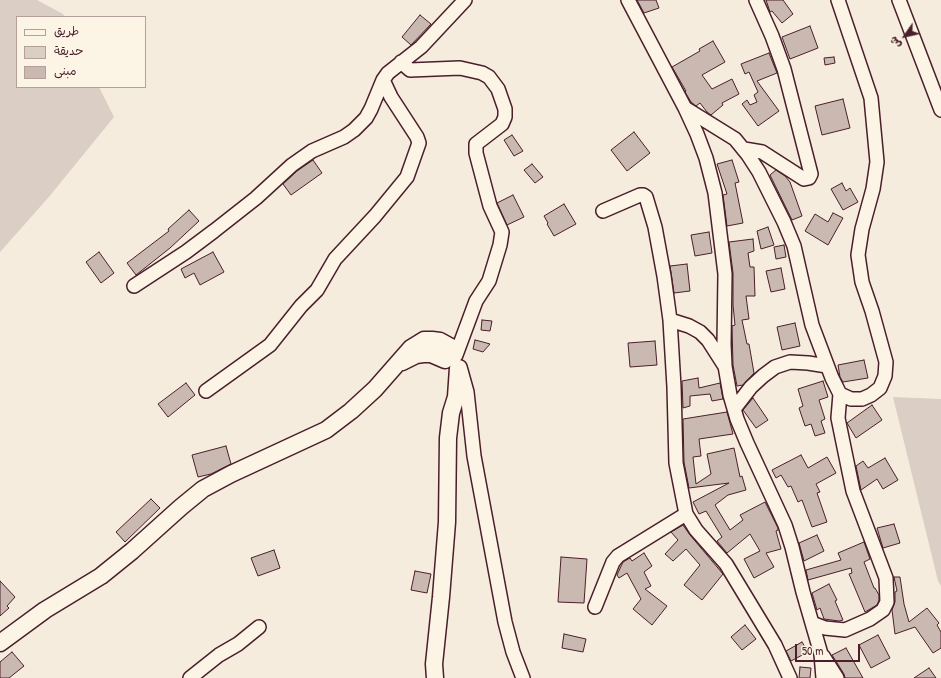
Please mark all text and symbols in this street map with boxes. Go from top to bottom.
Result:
legend [16,16,146,88]
north arrow [885,16,925,56]
text: طريق [54,22,79,39]
text: ش [886,34,904,52]
text: حديقة [54,42,83,59]
text: مبنى [54,62,77,79]
scale bar [797,636,862,662]
text: 50 m [802,642,823,659]

